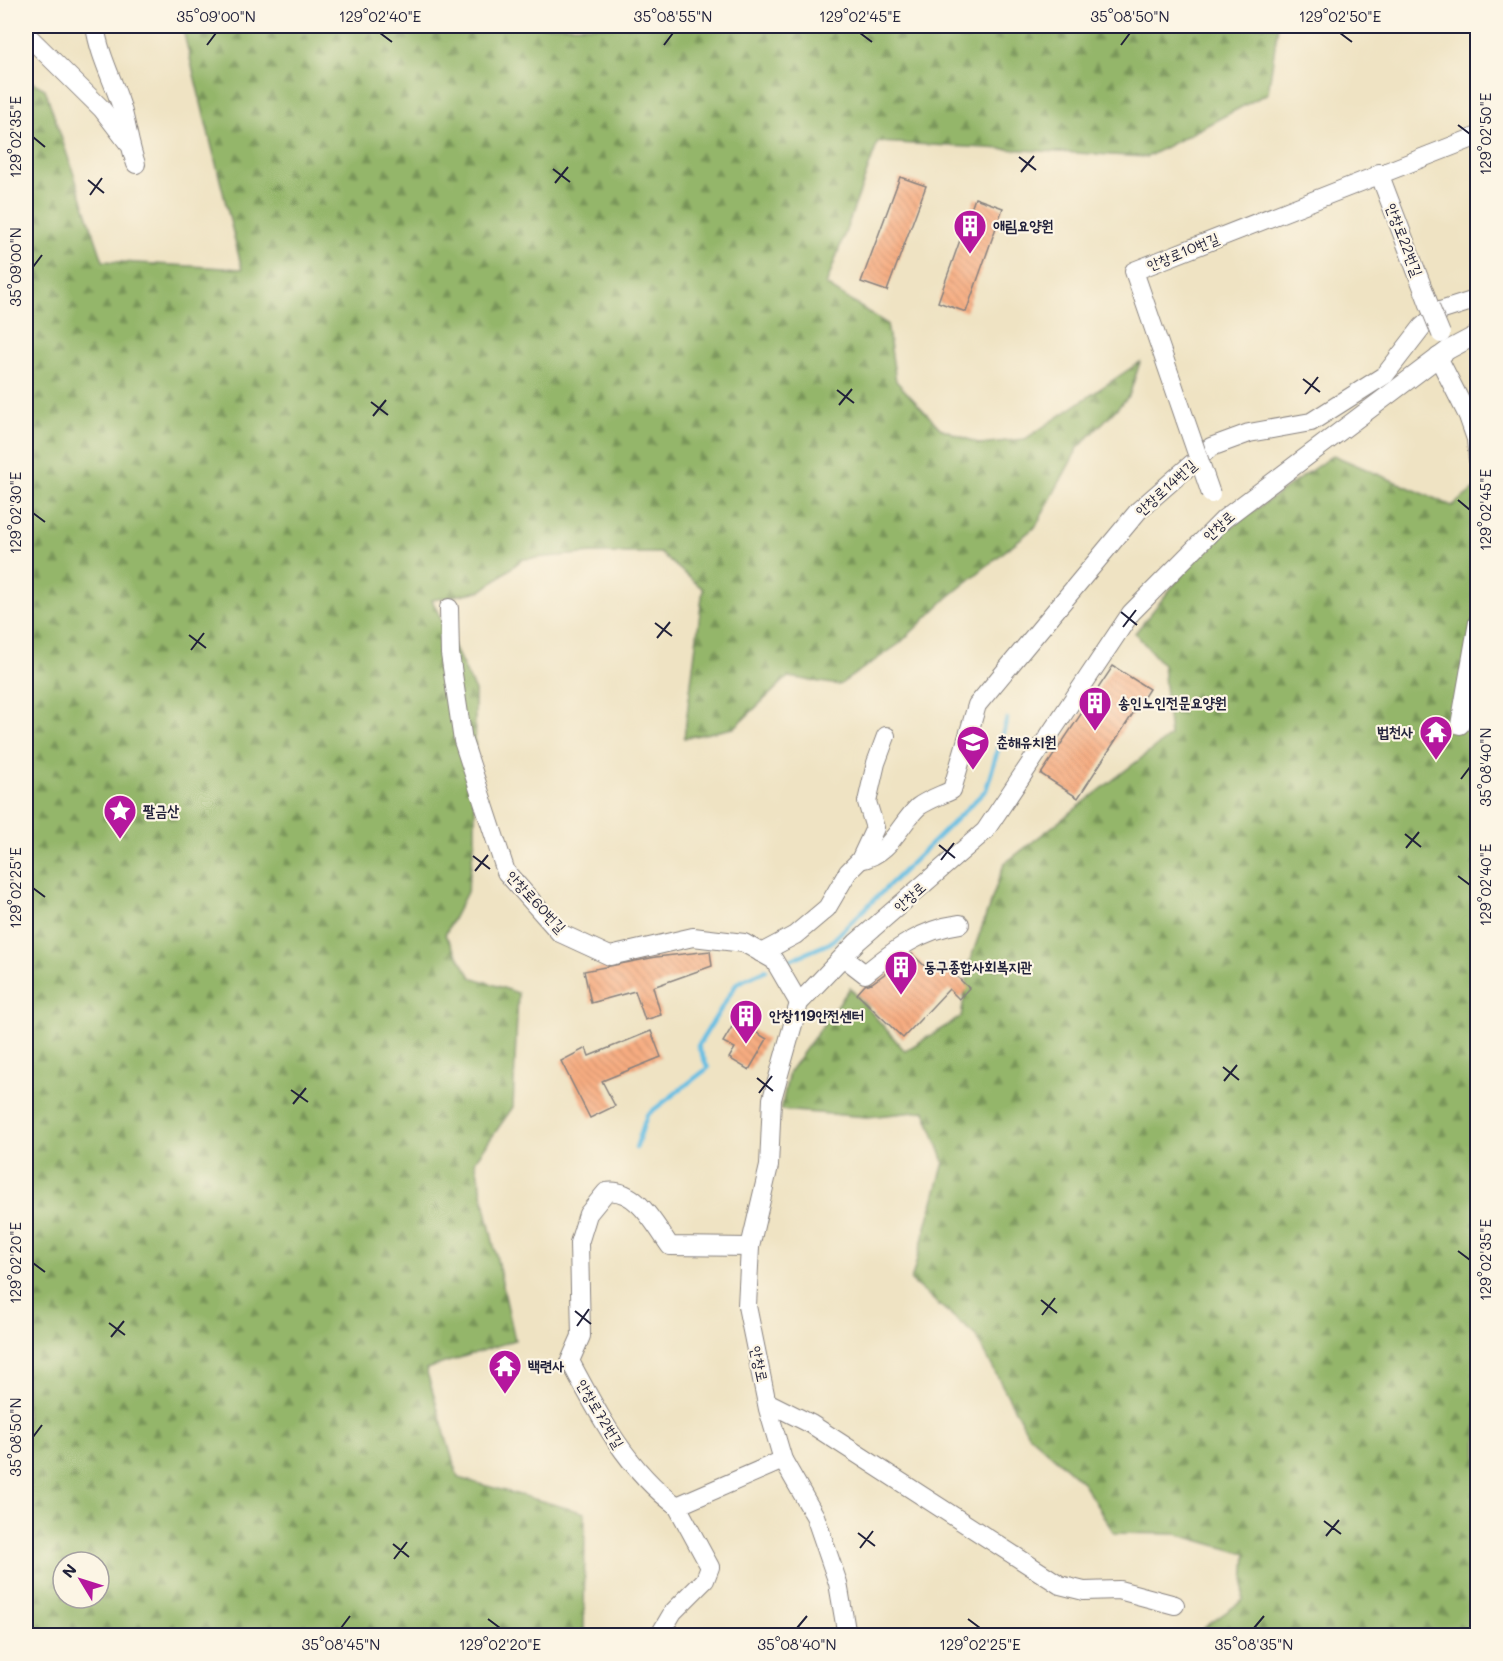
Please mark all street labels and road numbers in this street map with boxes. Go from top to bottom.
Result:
street label: 안창로22번길 [1382,200,1428,279]
street label: 안창로10번길 [1144,228,1222,275]
street label: 안창로14번길 [1130,454,1200,520]
street label: 안창로 [1198,506,1238,545]
street label: 안창로60번길 [503,866,571,937]
street label: 안창로 [889,877,930,916]
street label: 안창로 [746,1344,774,1384]
street label: 안창로72번길 [572,1375,629,1452]

